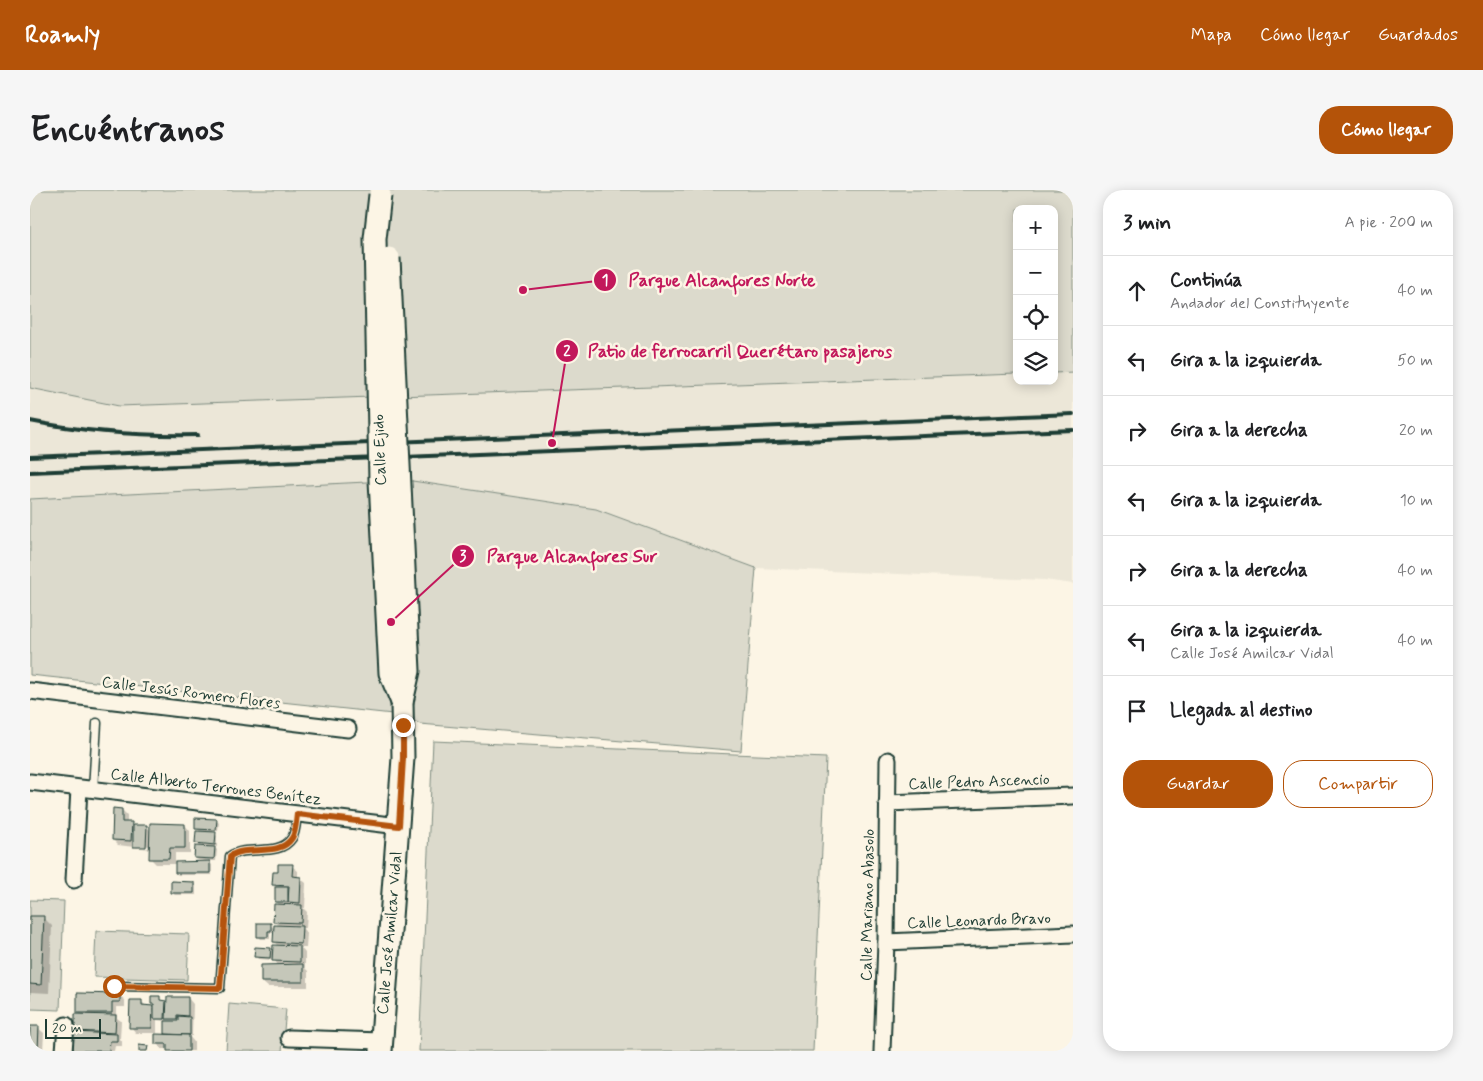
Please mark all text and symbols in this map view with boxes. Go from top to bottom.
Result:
text: Roamly [25,20,100,51]
text: Mapa [1191,23,1232,47]
text: Cómo llegar [1260,23,1350,47]
text: Guardados [1378,23,1458,47]
button: Cómo llegar [1319,106,1453,154]
text: Encuéntranos [30,107,225,153]
map controls [1013,205,1058,385]
button: + [1013,205,1058,250]
text: 3 min [1123,209,1171,237]
text: A pie · 200 m [1345,212,1433,233]
button: − [1013,250,1058,295]
callout: Parque Alcanfores Norte [593,263,827,296]
text: Continúa [1170,268,1242,293]
text: Parque Alcanfores Norte [628,269,816,295]
text: 1 [602,271,608,291]
icon: ahead [1123,277,1151,305]
text: 40 m [1397,280,1433,301]
text: Andador del Constituyente [1170,293,1349,314]
button: locate [1013,295,1058,340]
callout: Patio de ferrocarril Querétaro pasajeros [554,334,901,367]
text: Patio de ferrocarril Querétaro pasajeros [588,340,892,364]
button: layers [1013,340,1058,385]
text: 2 [563,342,571,362]
icon: left [1123,347,1151,375]
text: Gira a la izquierda [1170,348,1321,373]
text: 50 m [1397,350,1433,371]
street label: Calle Ejido [368,414,392,486]
icon: right [1123,417,1151,445]
text: Gira a la derecha [1170,418,1308,443]
text: 20 m [1399,420,1433,441]
icon: left [1123,487,1151,515]
text: Gira a la izquierda [1170,488,1321,513]
text: 10 m [1400,490,1433,511]
callout: Parque Alcanfores Sur [451,540,668,573]
text: Parque Alcanfores Sur [487,545,658,571]
text: 3 [460,547,467,567]
icon: right [1123,557,1151,585]
text: Gira a la derecha [1170,558,1308,583]
text: 40 m [1397,560,1433,581]
text: Gira a la izquierda [1170,618,1321,643]
icon: left [1123,627,1151,655]
text: 40 m [1397,630,1433,651]
text: Calle José Amilcar Vidal [1170,643,1334,664]
street label: Calle Jesús Romero Flores [101,672,281,714]
icon: arrive [1123,697,1151,725]
text: Llegada al destino [1170,698,1312,723]
route end [392,714,415,737]
button: Guardar [1123,760,1273,808]
button: Compartir [1283,760,1433,808]
street label: Calle Alberto Terrones Benítez [109,764,323,810]
street label: Calle Pedro Ascencio [908,769,1050,795]
street label: Calle Mariano Abasolo [856,828,880,981]
street label: Calle José Amilcar Vidal [372,851,408,1015]
street label: Calle Leonardo Bravo [907,908,1051,934]
route start [103,975,126,998]
scale bar [45,1016,101,1039]
text: 20 m [52,1019,82,1037]

